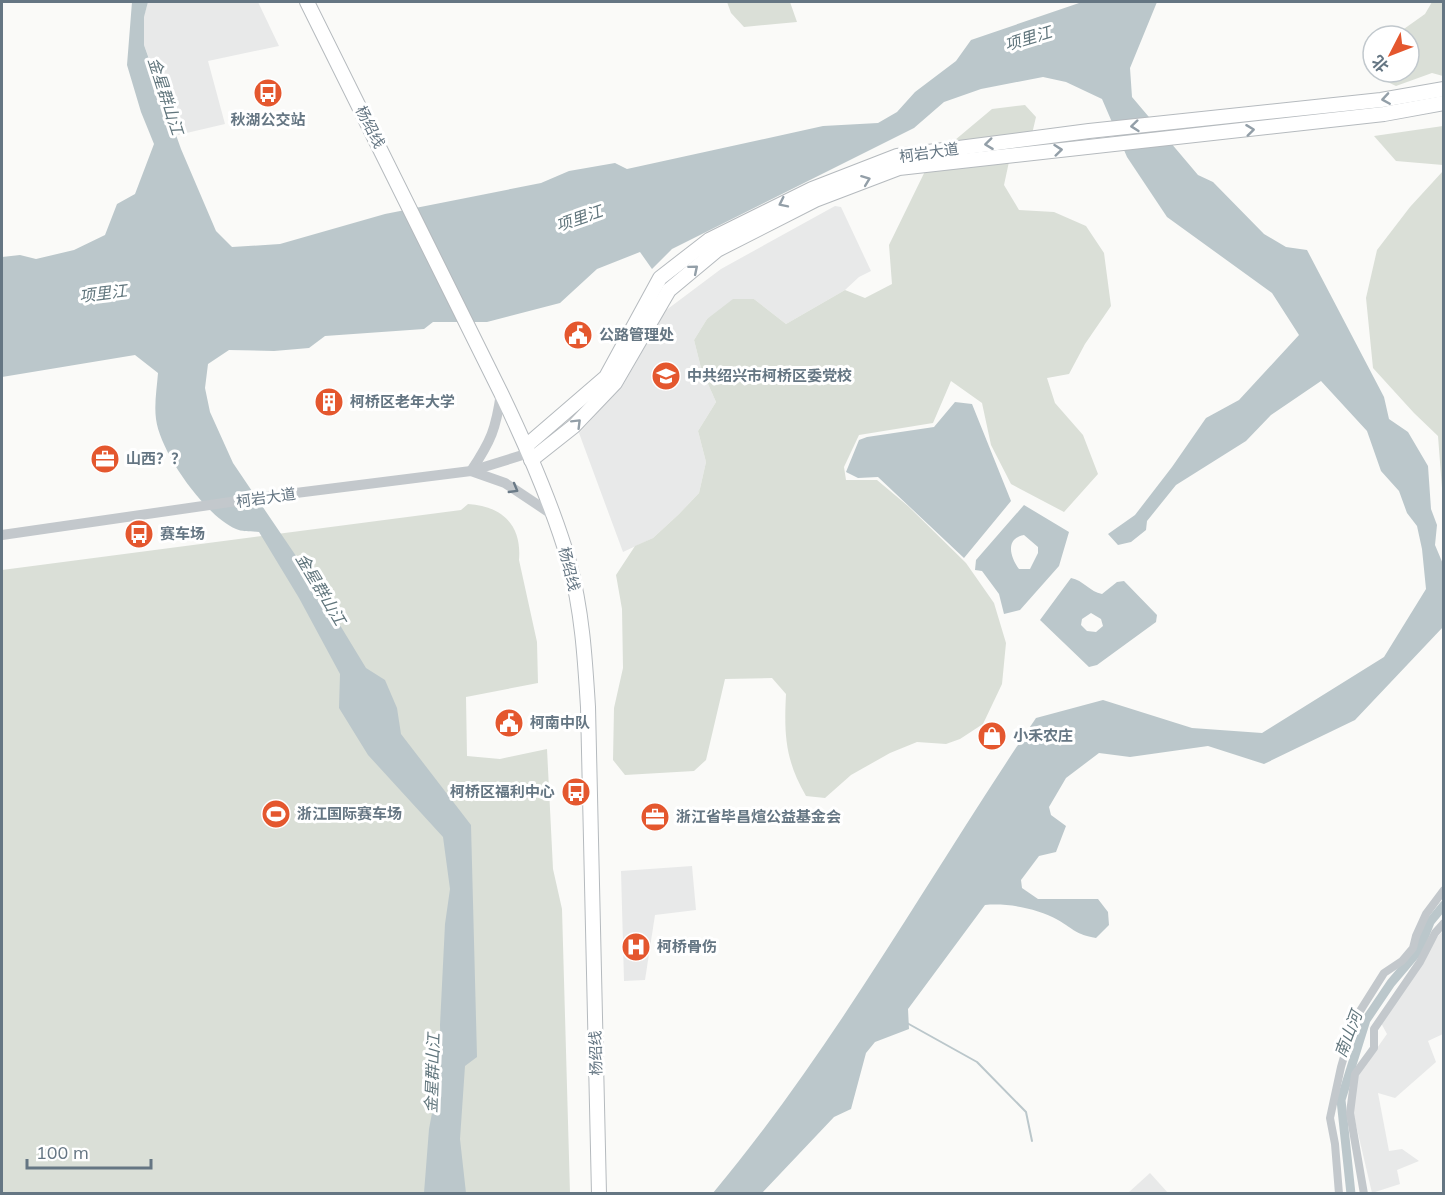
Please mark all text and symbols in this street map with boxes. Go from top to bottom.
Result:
water label: 项里江 [1002,21,1056,55]
north arrow [1361,24,1421,84]
text: 北 [1367,51,1393,77]
water label: 金星群山江 [144,55,188,139]
bus stop icon: 秋湖公交站 [252,77,284,109]
one-way arrow [1381,93,1391,105]
street label: 杨绍线 [352,102,389,151]
place label: 秋湖公交站 [230,110,306,129]
one-way arrow [1131,119,1140,132]
one-way arrow [1245,124,1254,137]
one-way arrow [984,138,993,150]
street label: 柯岩大道 [898,139,960,166]
one-way arrow [1053,144,1062,157]
one-way arrow [860,175,871,188]
one-way arrow [779,196,789,207]
water label: 项里江 [553,200,607,235]
one-way arrow [687,265,698,276]
water label: 项里江 [78,280,130,306]
public building icon: 公路管理处 [562,319,594,351]
place label: 公路管理处 [599,325,674,344]
school or university icon: 中共绍兴市柯桥区委党校 [650,360,682,392]
place label: 中共绍兴市柯桥区委党校 [687,366,852,385]
building icon: 柯桥区老年大学 [313,386,345,418]
place label: 柯桥区老年大学 [350,392,455,411]
one-way arrow [569,419,580,430]
office icon: 山西？？ [89,443,121,475]
place label: 山西？？ [126,449,186,468]
one-way arrow [508,482,518,493]
street label: 柯岩大道 [235,484,297,511]
bus stop icon: 赛车场 [123,518,155,550]
place label: 赛车场 [160,524,205,543]
street label: 杨绍线 [555,545,584,593]
water label: 金星群山江 [292,550,351,630]
public building icon: 柯南中队 [493,707,525,739]
place label: 柯南中队 [530,713,590,732]
shop icon: 小禾农庄 [976,720,1008,752]
place label: 小禾农庄 [1013,726,1073,745]
bus stop icon: 柯桥区福利中心 [560,776,592,808]
place label: 柯桥区福利中心 [450,782,555,801]
sports icon: 浙江国际赛车场 [260,798,292,830]
office icon: 浙江省毕昌煊公益基金会 [639,801,671,833]
place label: 浙江国际赛车场 [297,804,402,823]
place label: 浙江省毕昌煊公益基金会 [676,807,841,826]
hospital icon: 柯桥骨伤 [620,931,652,963]
place label: 柯桥骨伤 [657,937,717,956]
water label: 南山河 [1330,1005,1367,1060]
street label: 杨绍线 [586,1030,605,1076]
water label: 金星群山江 [421,1031,443,1113]
scale bar [27,1132,152,1170]
text: 100 m [36,1141,89,1164]

